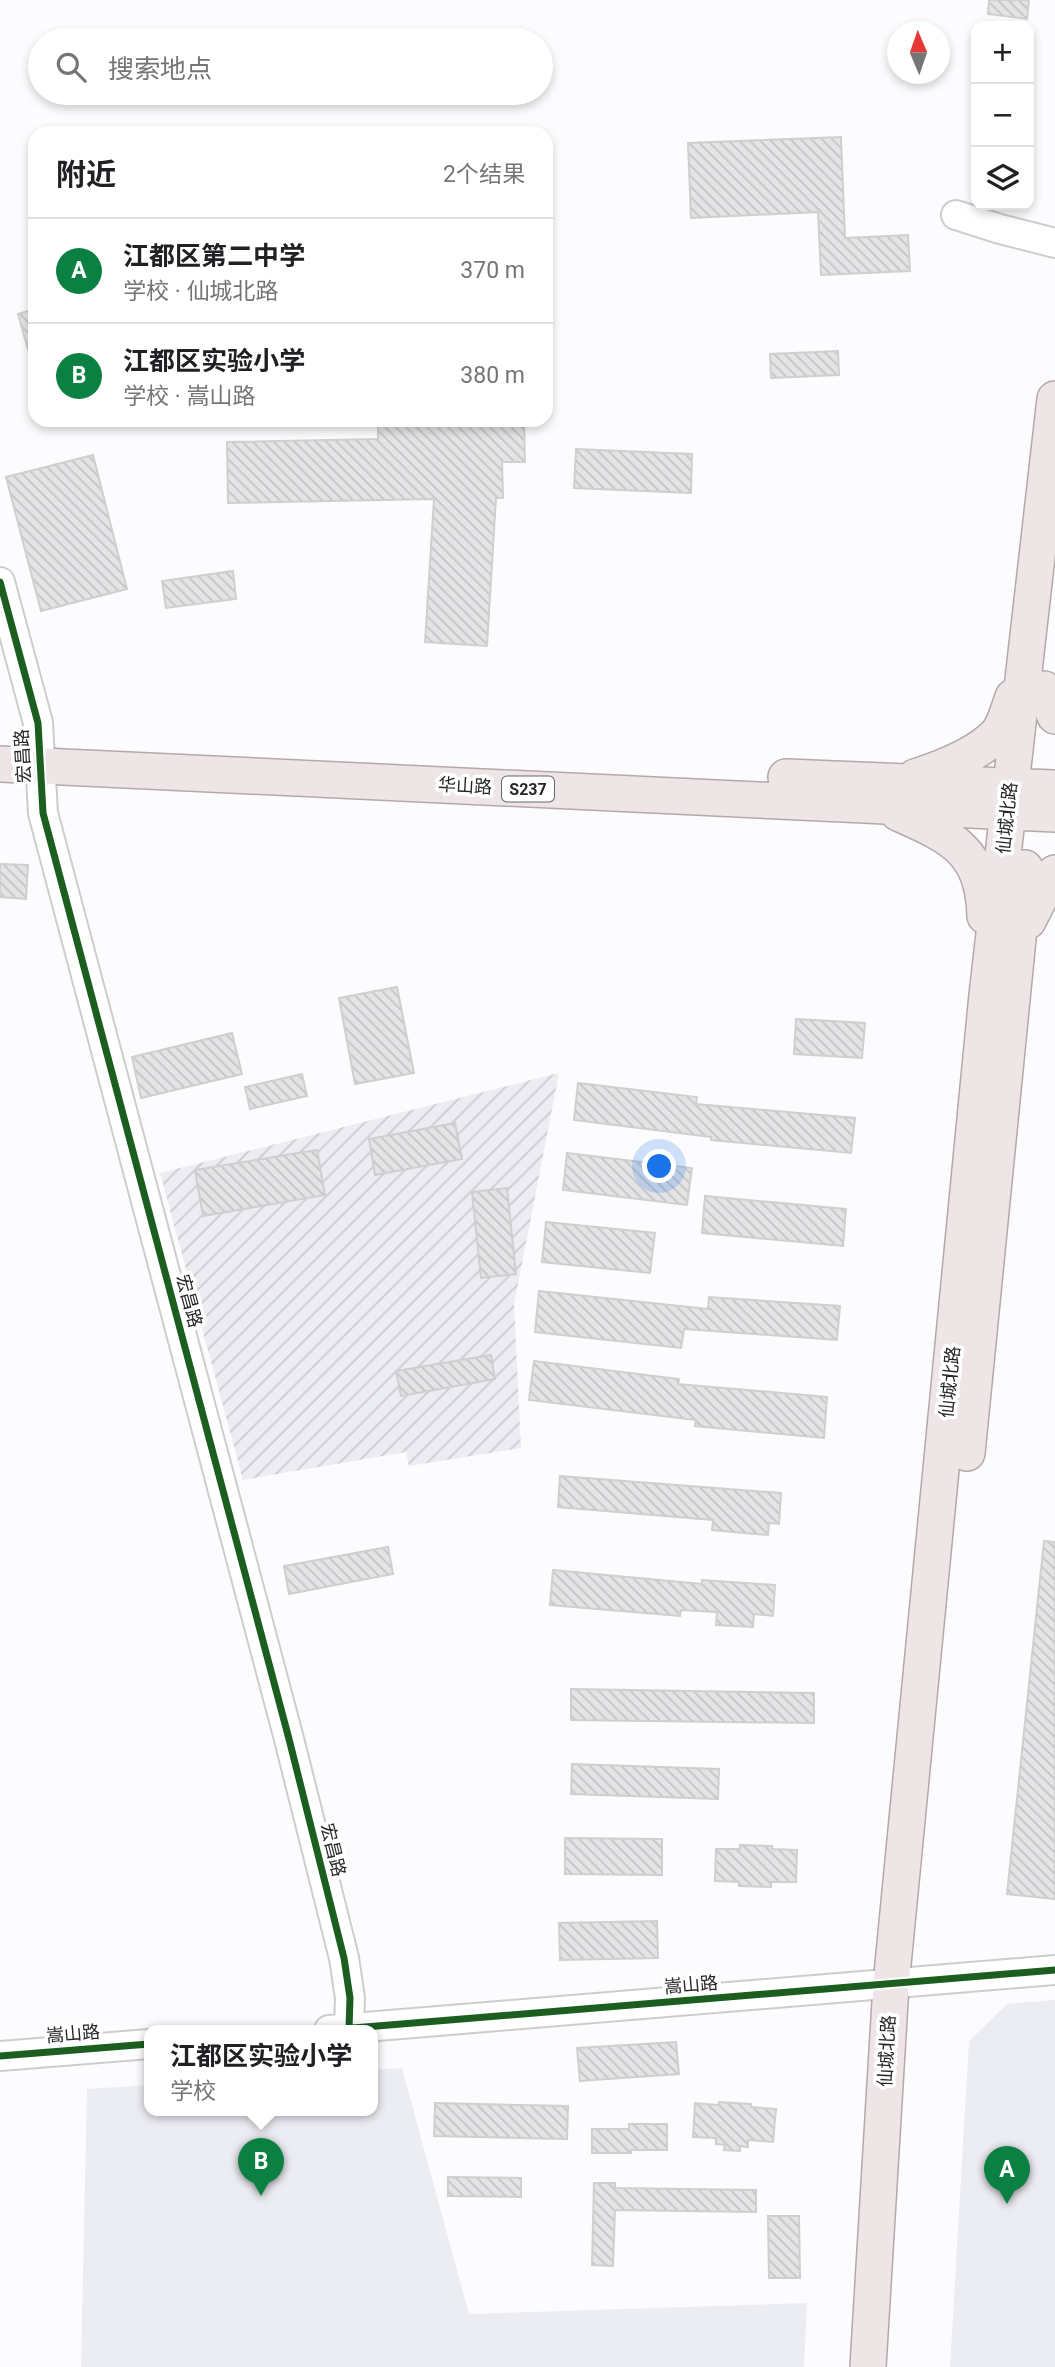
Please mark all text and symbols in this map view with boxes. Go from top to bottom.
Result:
north arrow [887,21,950,84]
map controls [971,21,1034,210]
button: + [971,21,1034,84]
search box [28,28,553,105]
icon: search [52,48,90,86]
text: 搜索地点 [108,54,212,84]
button: − [971,84,1034,147]
button: layers [971,147,1034,210]
text: 附近 [56,157,116,192]
text: 2个结果 [443,161,525,188]
text: 江都区第二中学 [123,241,305,271]
text: A [71,257,87,284]
text: 370 m [460,257,525,284]
text: 学校 · 仙城北路 [123,278,278,305]
text: 江都区实验小学 [123,346,305,376]
text: B [72,362,86,389]
text: 380 m [460,362,525,389]
text: 学校 · 嵩山路 [123,383,255,410]
street label: 宏昌路 [11,729,34,784]
street label: 华山路 [438,774,493,797]
road number: S237 [502,776,554,802]
street label: 仙城北路 [992,781,1021,855]
your location [642,1149,676,1183]
street label: 宏昌路 [172,1272,207,1330]
street label: 仙城北路 [935,1345,964,1419]
street label: 宏昌路 [317,1821,350,1879]
street label: 嵩山路 [663,1972,719,1997]
street label: 仙城北路 [874,2014,899,2087]
street label: 嵩山路 [45,2021,101,2046]
popup [144,2025,378,2116]
text: 江都区实验小学 [170,2041,352,2071]
text: 学校 [170,2078,216,2105]
pin: B [238,2138,284,2196]
pin: A [984,2146,1030,2204]

